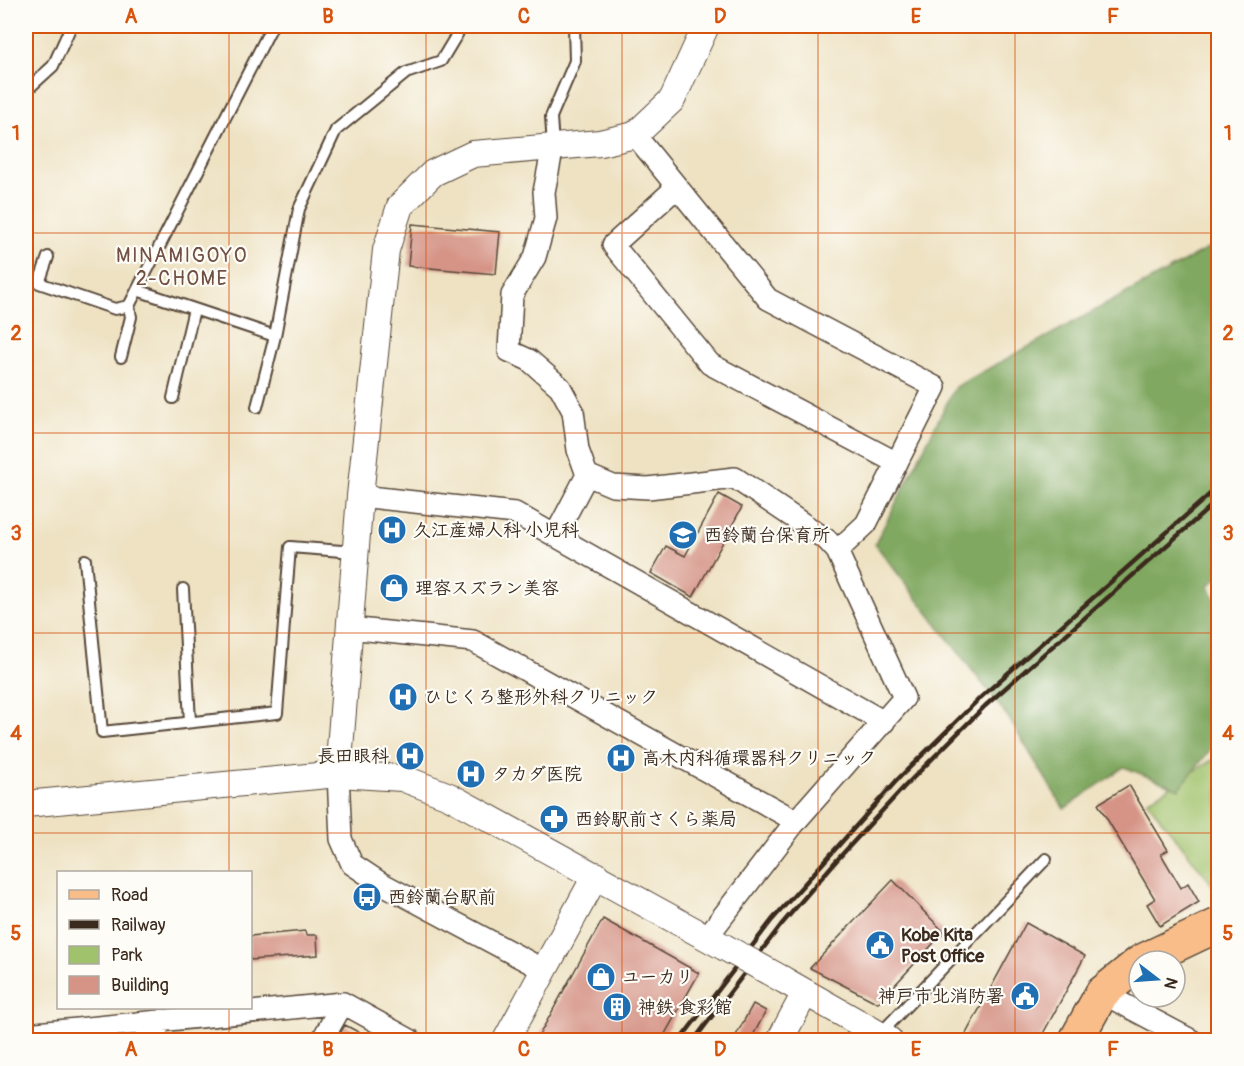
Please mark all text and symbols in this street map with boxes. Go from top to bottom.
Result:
text: A [125,4,138,29]
text: B [322,4,334,29]
text: C [518,4,530,29]
text: D [714,4,727,29]
text: E [911,4,922,29]
text: F [1107,4,1119,29]
text: 1 [12,121,20,146]
text: 1 [1224,121,1232,146]
district label: MINAMIGOYO 2-CHOME [116,243,248,291]
text: 2 [10,321,22,346]
text: 2 [1222,321,1234,346]
hospital icon: 久江産婦人科 小児科 [376,514,408,546]
place label: 久江産婦人科 小児科 [413,519,579,542]
school or university icon: 西鈴蘭台保育所 [667,519,699,551]
text: 3 [10,521,22,546]
text: 3 [1222,521,1234,546]
place label: 西鈴蘭台保育所 [704,524,830,547]
shop icon: 理容スズラン美容 [378,572,410,604]
place label: 理容スズラン美容 [415,577,559,600]
hospital icon: ひじくろ整形外科クリニック [387,681,419,713]
place label: ひじくろ整形外科クリニック [424,686,658,709]
text: 4 [10,721,22,746]
text: 4 [1222,721,1234,746]
hospital icon: 長田眼科 [394,740,426,772]
hospital icon: 高木内科循環器科クリニック [605,742,637,774]
place label: 長田眼科 [317,745,389,768]
place label: 高木内科循環器科クリニック [642,747,876,770]
hospital icon: タカダ医院 [455,758,487,790]
place label: タカダ医院 [492,763,582,786]
pharmacy icon: 西鈴駅前さくら薬局 [538,803,570,835]
place label: 西鈴駅前さくら薬局 [575,808,737,831]
legend [57,871,252,1009]
bus stop icon: 西鈴蘭台駅前 [351,881,383,913]
text: Road [111,884,148,907]
place label: 西鈴蘭台駅前 [388,886,496,909]
text: Railway [111,914,166,937]
text: 5 [11,921,22,946]
text: 5 [1223,921,1234,946]
place label: Kobe Kita Post Office [901,924,985,968]
public building icon: Kobe Kita Post Office [864,929,896,961]
text: Park [111,944,143,967]
north arrow [1127,949,1187,1009]
shop icon: ユーカリ [585,961,617,993]
place label: ユーカリ [622,966,694,989]
text: Building [111,974,169,997]
text: N [1159,975,1182,991]
public building icon: 神戸市北消防署 [1009,980,1041,1012]
place label: 神戸市北消防署 [878,985,1004,1008]
building icon: 神鉄 食彩館 [601,991,633,1023]
place label: 神鉄 食彩館 [638,996,732,1019]
text: A [125,1037,138,1062]
text: B [322,1037,334,1062]
text: C [518,1037,530,1062]
text: D [714,1037,727,1062]
text: E [911,1037,922,1062]
text: F [1107,1037,1119,1062]

